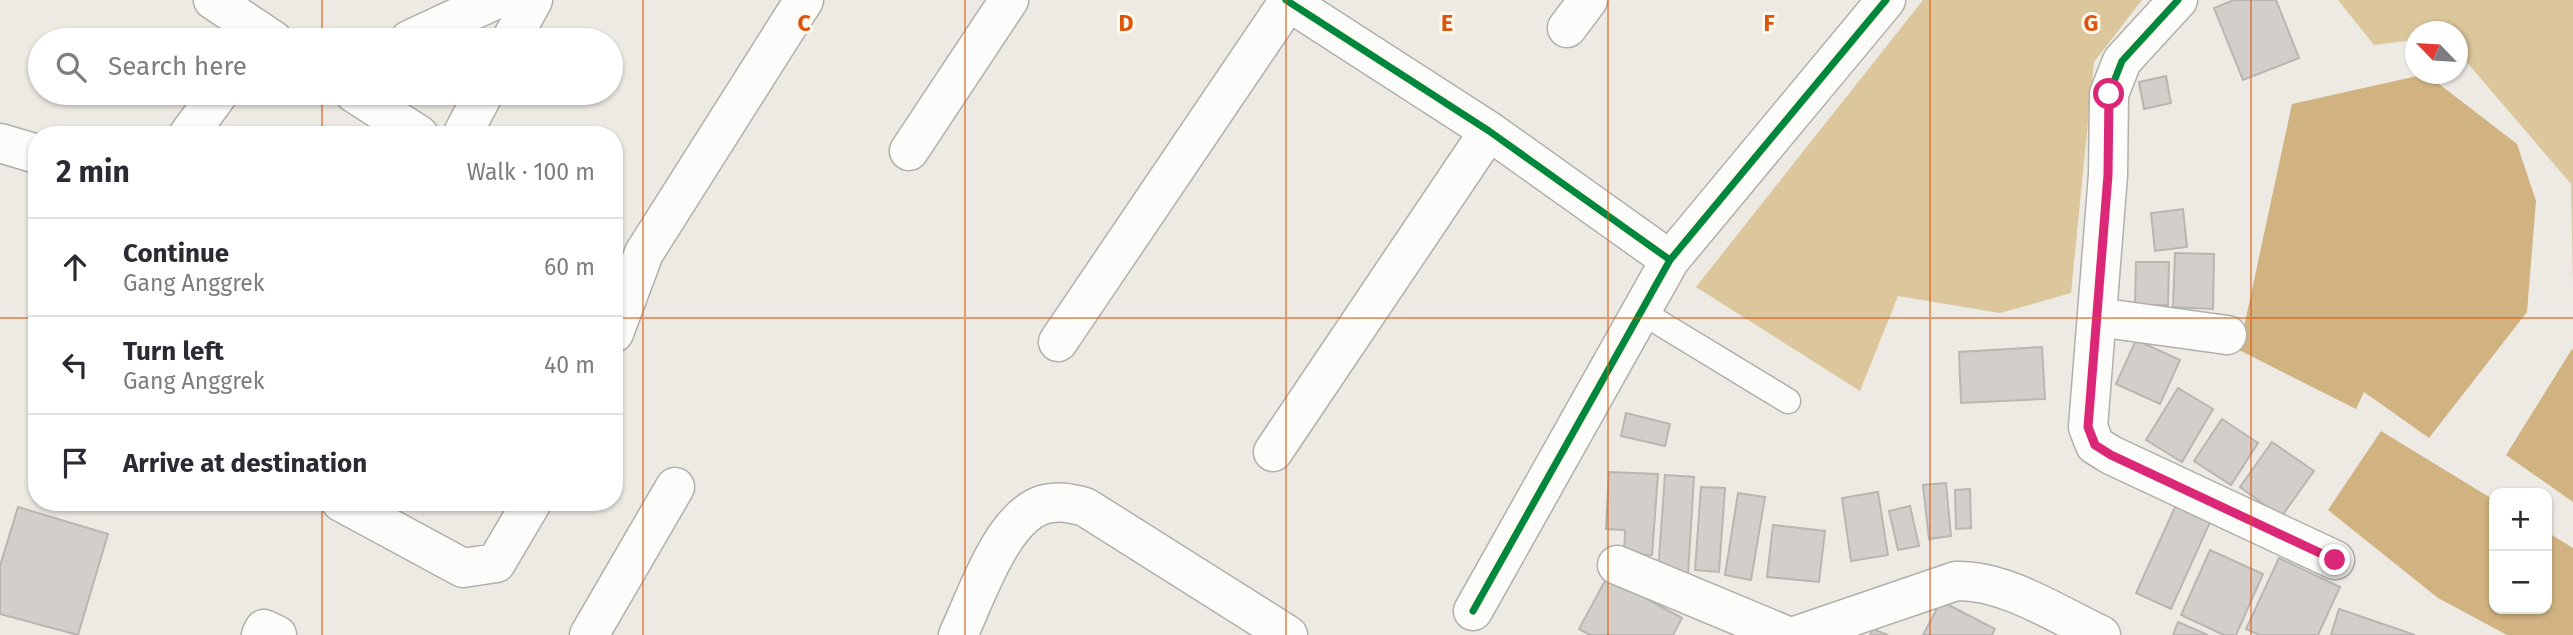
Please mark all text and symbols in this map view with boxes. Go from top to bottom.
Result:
text: C [797,9,811,37]
text: D [1119,9,1134,37]
text: E [1441,9,1453,37]
text: F [1763,9,1775,37]
text: G [2084,9,2098,37]
north arrow [2405,21,2468,84]
search box [28,28,623,105]
icon: search [52,48,90,86]
text: Search here [108,51,247,82]
route start [2093,78,2124,109]
text: 2 min [56,154,130,190]
text: Walk · 100 m [467,158,595,186]
text: Continue [123,238,229,269]
icon: ahead [56,248,94,286]
text: 60 m [544,253,595,281]
text: Gang Anggrek [123,269,265,297]
text: Turn left [123,336,224,367]
icon: left [56,346,94,384]
text: 40 m [544,351,595,379]
text: Gang Anggrek [123,367,265,395]
icon: arrive [56,444,94,482]
text: Arrive at destination [123,448,367,479]
map controls [2489,488,2552,614]
button: + [2489,488,2552,551]
route end [2319,544,2350,575]
button: − [2489,551,2552,614]

